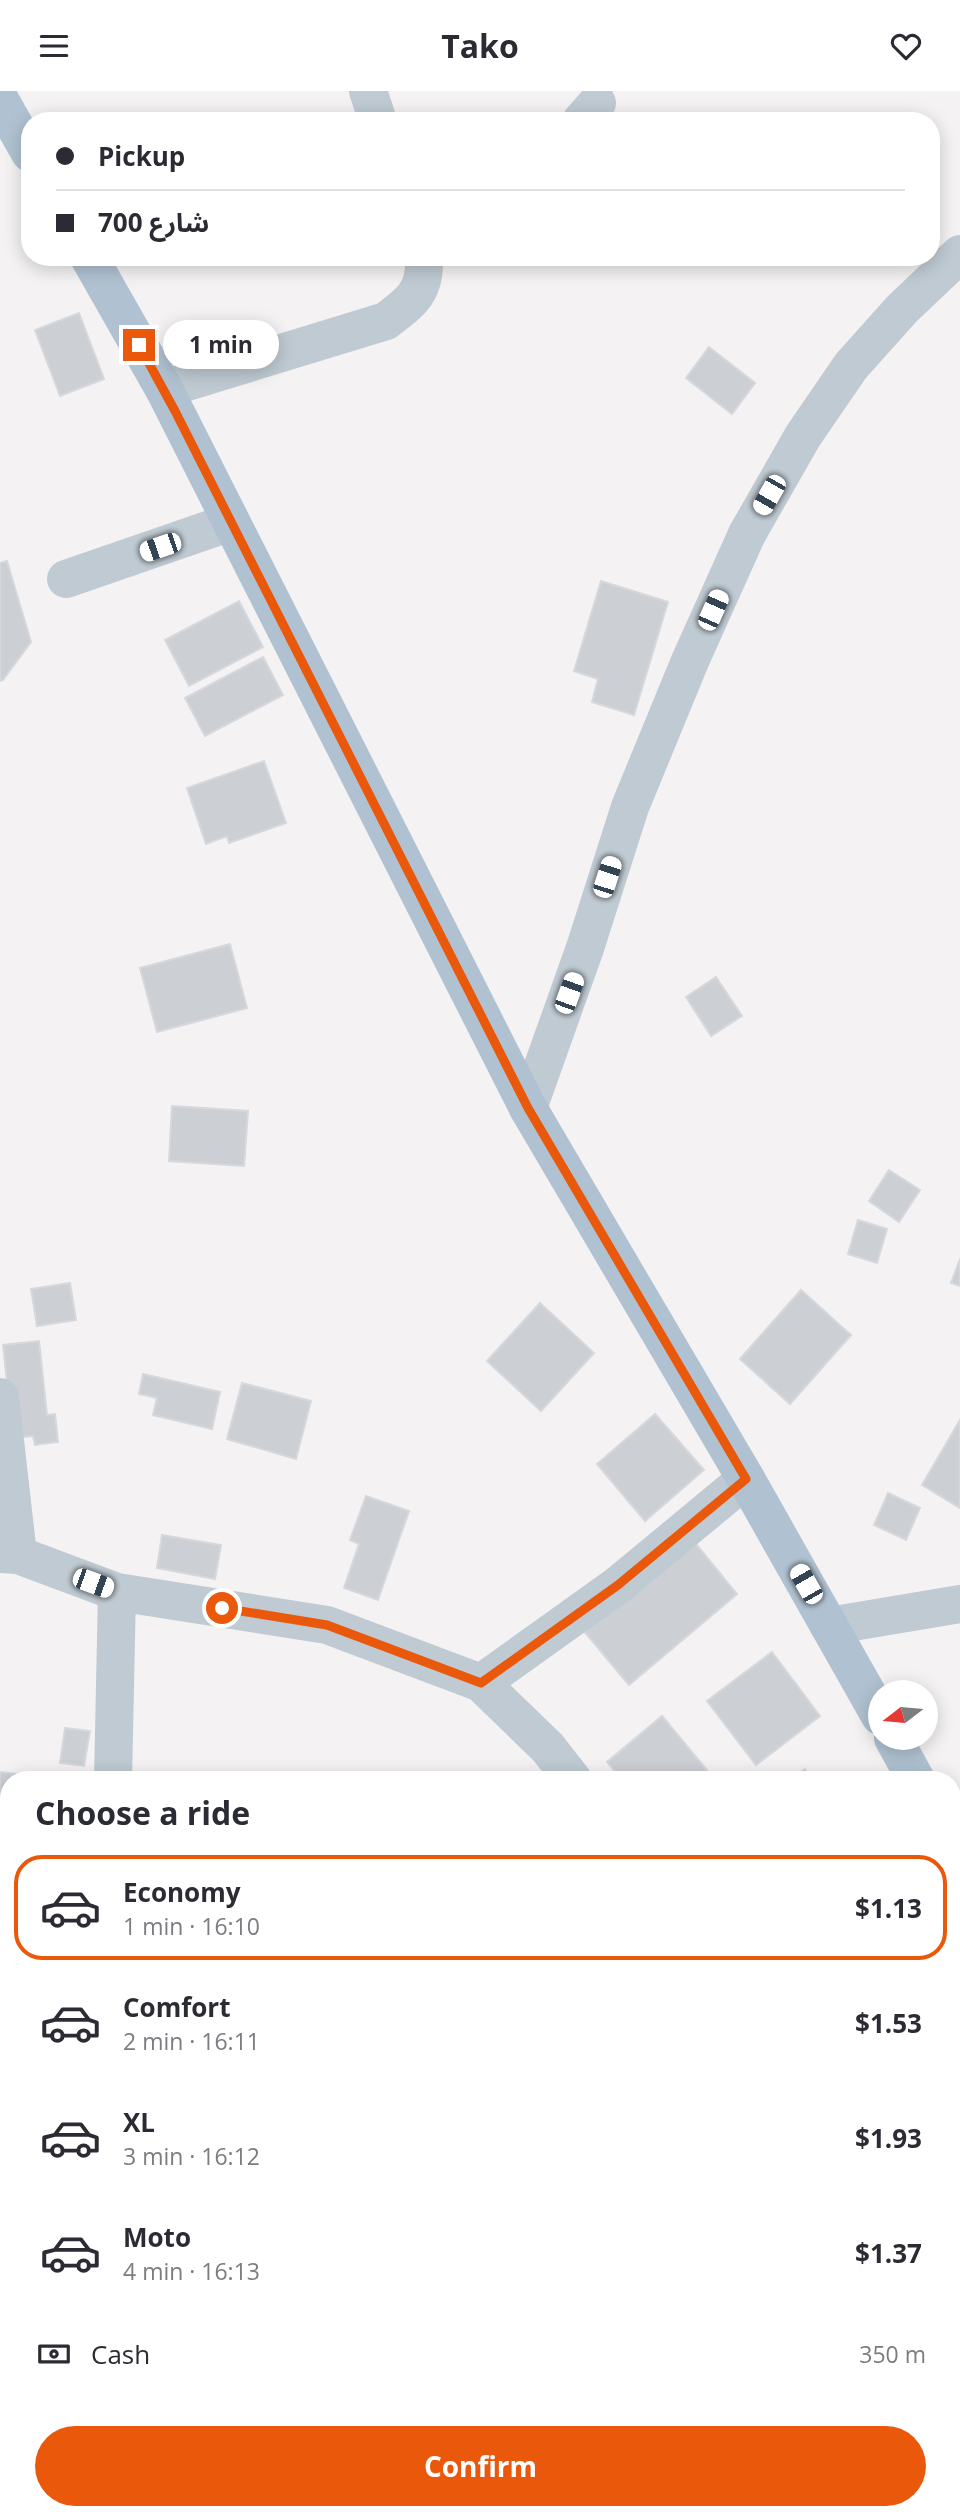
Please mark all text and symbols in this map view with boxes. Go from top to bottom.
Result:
text: Tako [441,24,519,67]
icon: menu [35,27,73,65]
icon: heart [887,27,925,65]
text: Pickup [98,138,185,174]
text: شارع 700 [98,204,209,240]
callout: 1 min [164,321,279,369]
text: 1 min [189,328,253,360]
route end [123,329,155,361]
car [750,472,789,518]
car [137,530,184,564]
car [695,587,732,633]
car [591,854,624,900]
car [552,970,587,1016]
car [787,1561,826,1607]
car [70,1566,117,1600]
route start [206,1592,238,1624]
north arrow [868,1680,938,1750]
map controls [868,1680,938,1750]
text: Choose a ride [35,1791,250,1834]
text: Economy [123,1874,241,1910]
icon: car [39,1876,102,1939]
text: $1.13 [855,1890,922,1926]
text: 1 min · 16:10 [123,1910,260,1942]
text: Comfort [123,1989,230,2025]
icon: car [39,1991,102,2054]
text: $1.53 [855,2005,922,2041]
text: 2 min · 16:11 [123,2025,260,2057]
text: XL [123,2104,155,2140]
icon: car [39,2106,102,2169]
text: $1.93 [855,2120,922,2156]
text: 3 min · 16:12 [123,2140,260,2172]
text: Moto [123,2219,191,2255]
icon: car [39,2221,102,2284]
text: $1.37 [855,2235,922,2271]
text: 4 min · 16:13 [123,2255,260,2287]
icon: cash [35,2335,73,2373]
text: Cash [91,2336,150,2372]
text: 350 m [859,2338,926,2370]
button: Confirm [35,2426,926,2506]

